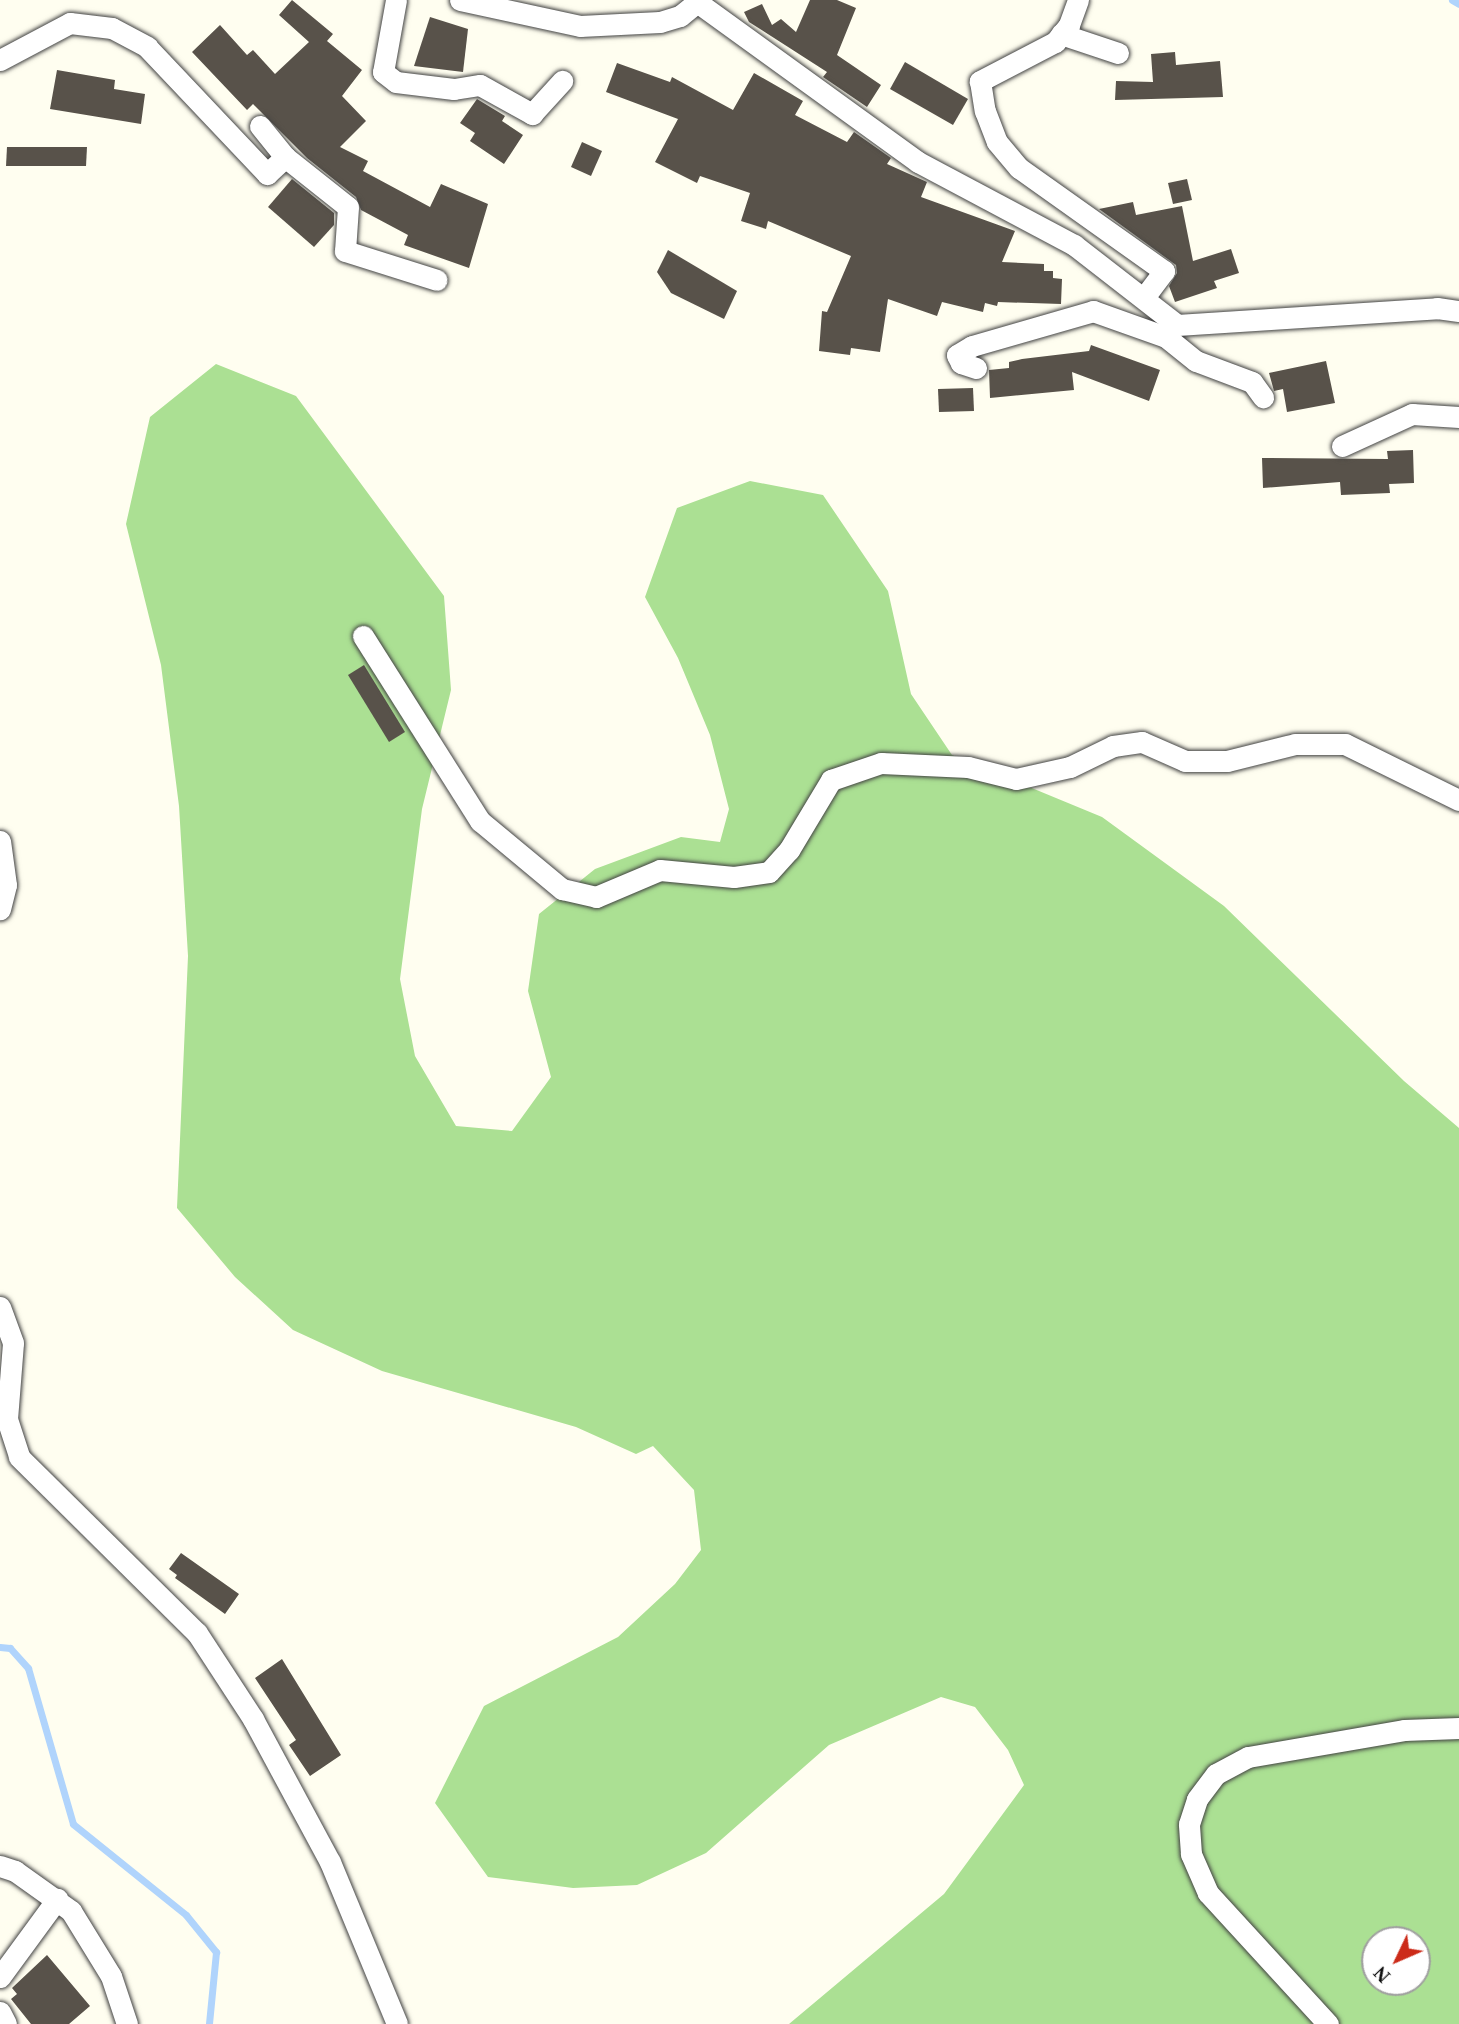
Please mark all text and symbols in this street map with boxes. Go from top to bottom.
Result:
north arrow [1361,1926,1431,1996]
text: N [1370,1962,1394,1987]

